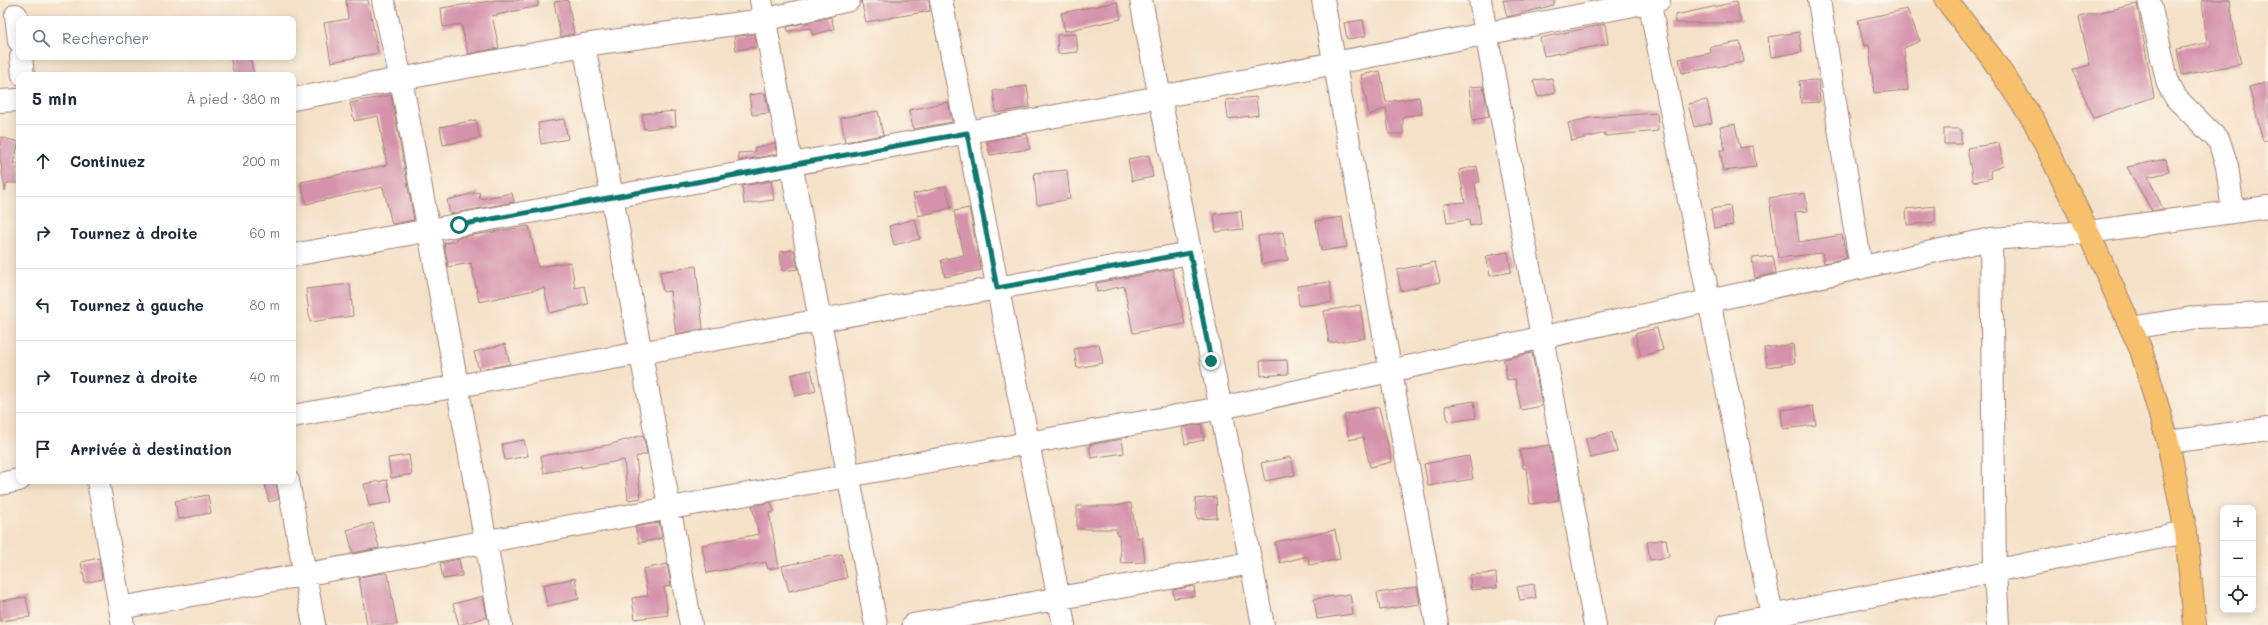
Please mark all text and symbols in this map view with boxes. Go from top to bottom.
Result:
search box [16,16,296,60]
icon: search [30,27,52,49]
text: Rechercher [62,28,149,48]
text: 5 min [32,87,77,109]
text: À pied · 380 m [187,90,280,107]
icon: ahead [32,150,54,172]
text: Continuez [70,151,145,171]
text: 200 m [242,152,280,169]
route start [450,216,468,234]
icon: right [32,222,54,244]
text: Tournez à droite [70,223,198,243]
text: 60 m [250,224,280,241]
icon: left [32,294,54,316]
text: Tournez à gauche [70,295,204,315]
text: 80 m [250,296,280,313]
route end [1202,352,1220,370]
icon: right [32,366,54,388]
text: Tournez à droite [70,367,198,387]
text: 40 m [250,368,280,385]
icon: arrive [32,438,54,460]
text: Arrivée à destination [70,439,232,459]
map controls [2220,505,2256,613]
button: + [2220,505,2256,541]
button: − [2220,541,2256,577]
button: locate [2220,577,2256,613]

